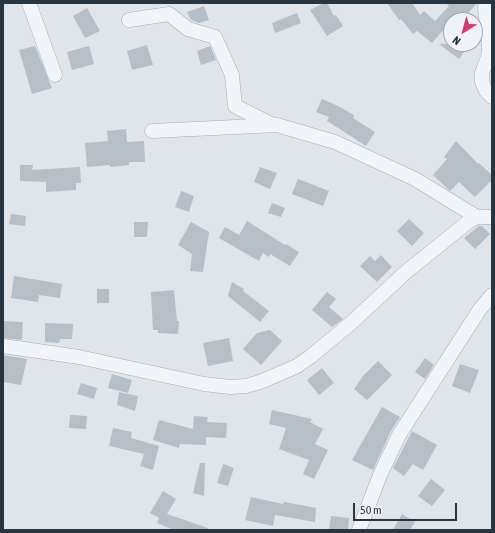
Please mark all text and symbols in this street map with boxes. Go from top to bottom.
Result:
north arrow [443,12,483,52]
text: N [450,34,463,48]
scale bar [355,495,459,521]
text: 50 m [360,503,382,517]

